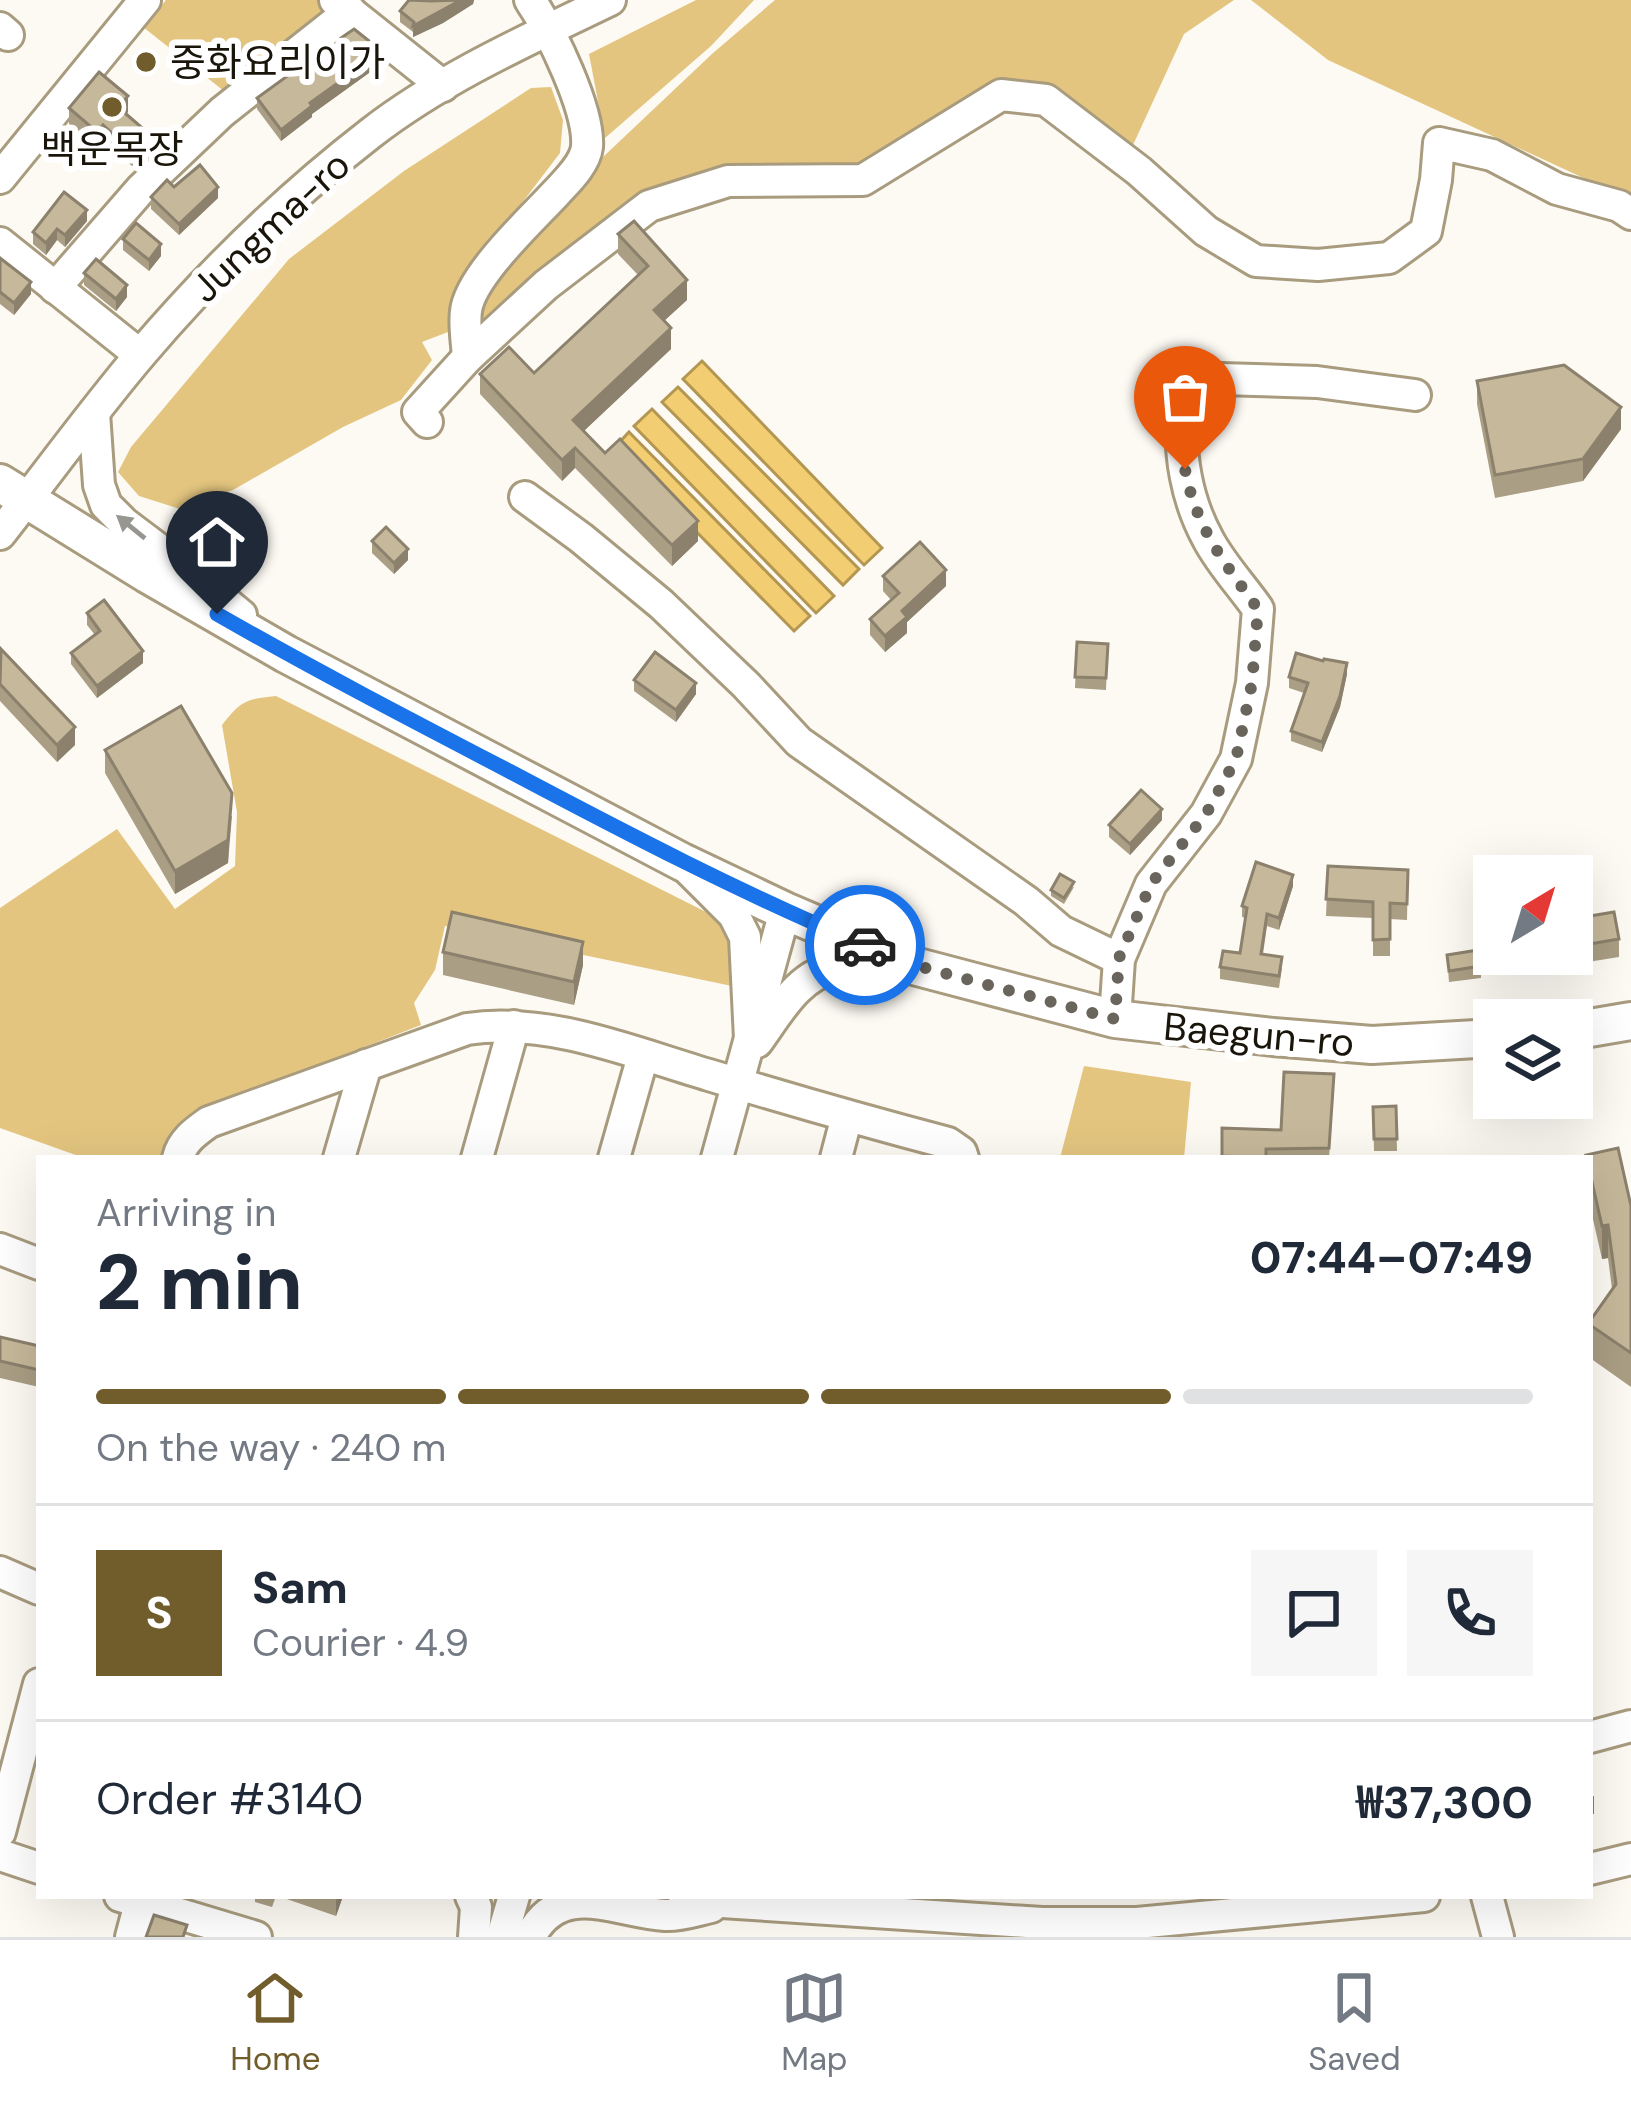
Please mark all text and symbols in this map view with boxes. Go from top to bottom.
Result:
place label: 중화요리이가 [170,37,385,88]
marker: 중화요리이가 [133,49,159,75]
marker: 백운목장 [99,94,125,120]
place label: 백운목장 [40,124,184,175]
street label: Jungma-ro [180,140,361,313]
pin [1134,346,1236,469]
icon: bag [1152,364,1218,430]
pin [166,491,268,614]
icon: home [184,509,250,575]
one-way arrow [116,515,147,540]
north arrow [1473,855,1593,975]
map controls [1473,855,1593,1119]
courier [805,885,925,1005]
icon: car [832,912,898,978]
button: layers [1473,999,1593,1119]
street label: Baegun-ro [1162,1001,1356,1068]
text: Arriving in [96,1187,276,1238]
text: 07:44–07:49 [1250,1228,1533,1287]
text: 2 min [96,1232,303,1333]
text: On the way · 240 m [96,1422,446,1473]
button: chat [1251,1550,1377,1676]
button: phone [1407,1550,1533,1676]
text: Sam [252,1558,348,1617]
text: S [145,1583,173,1642]
text: Courier · 4.9 [252,1617,469,1668]
text: Order #3140 [96,1769,363,1828]
text: ₩37,300 [1356,1773,1533,1832]
tab: Home [230,1965,321,2080]
tab: Map [781,1965,848,2080]
tab: Saved [1308,1965,1401,2080]

